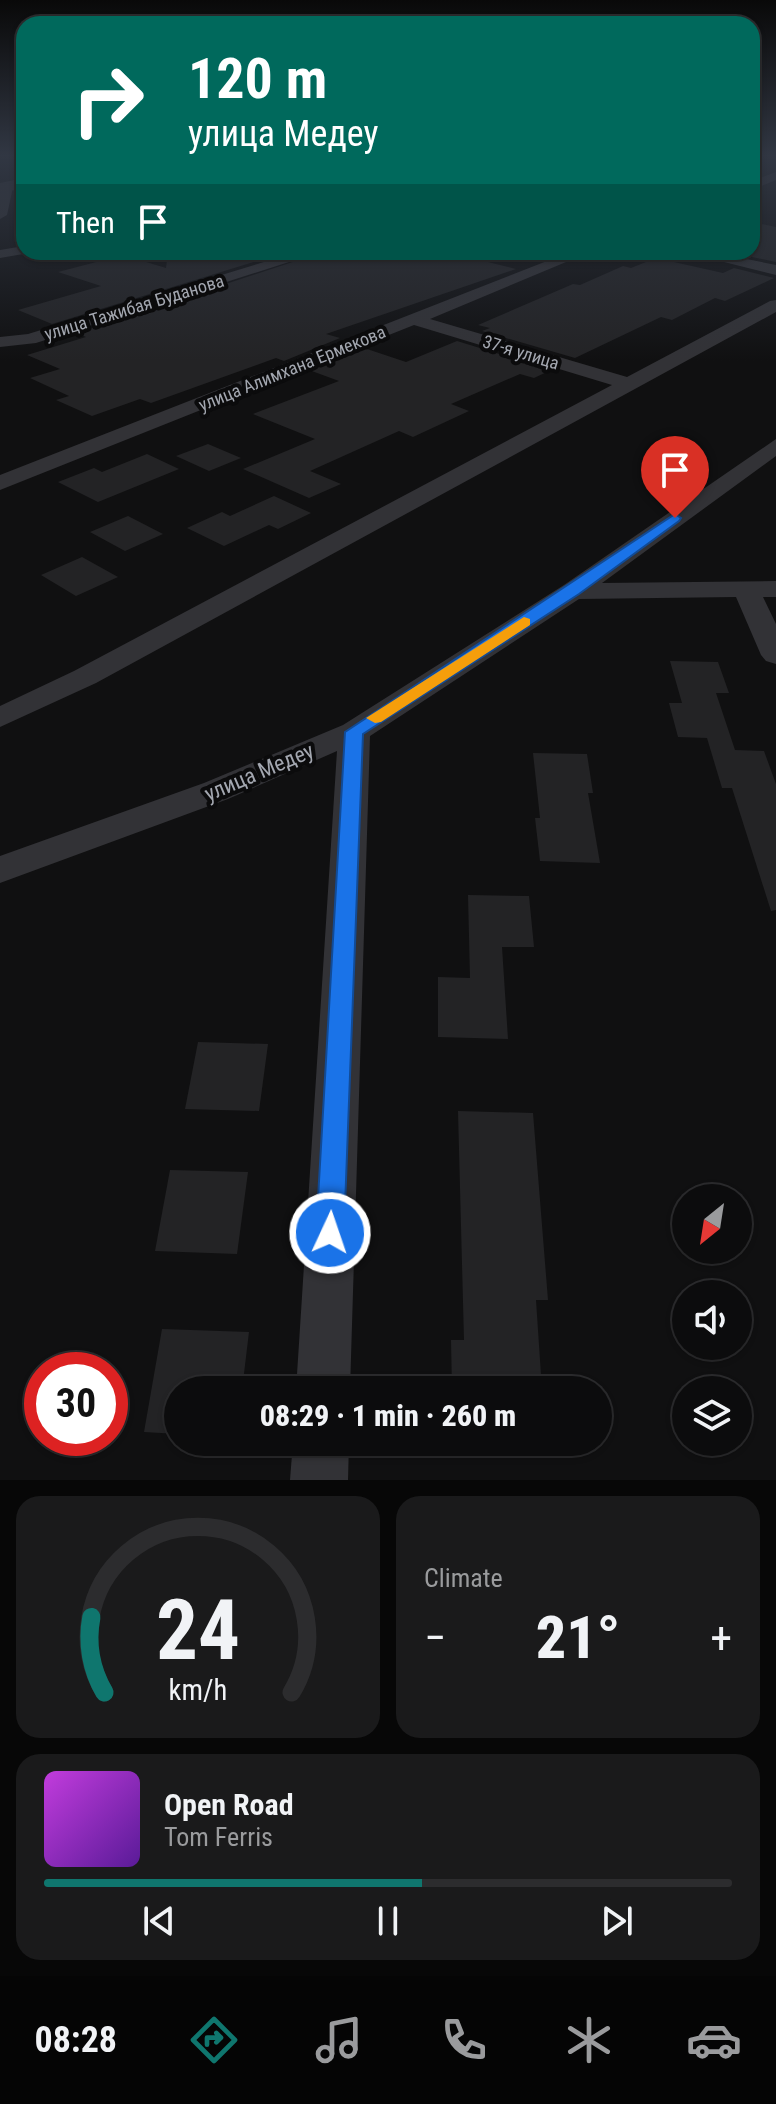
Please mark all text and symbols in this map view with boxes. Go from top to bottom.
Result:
text: 120 m [188,46,327,112]
icon: right [56,48,160,152]
text: улица Медеу [188,113,378,155]
icon: arrive [131,200,175,244]
text: Then [56,205,115,240]
street label: улица Тажибая Буданова [42,270,226,344]
street label: улица Алимхана Ермекова [195,321,389,415]
street label: 37-я улица [480,330,562,374]
pin [641,436,709,518]
icon: arrive [653,448,697,492]
street label: улица Медеу [201,738,317,806]
north arrow [672,1184,752,1264]
map controls [672,1184,752,1456]
position arrow [288,1191,372,1275]
button: sound [672,1280,752,1360]
speed limit sign: 30 [24,1352,128,1456]
button: layers [672,1376,752,1456]
text: 08:29 · 1 min · 260 m [260,1398,516,1433]
text: Climate [424,1563,503,1593]
text: 24 [156,1582,240,1679]
text: 21° [536,1602,620,1673]
text: − [424,1612,446,1664]
text: + [710,1612,732,1664]
text: km/h [169,1673,227,1707]
text: Open Road [164,1787,294,1822]
text: Tom Ferris [164,1822,273,1852]
icon: previous [137,1899,181,1943]
icon: pause [366,1899,410,1943]
icon: next [595,1899,639,1943]
icon: directions [186,2012,242,2068]
icon: music [311,2012,367,2068]
icon: phone [436,2012,492,2068]
icon: climate [561,2012,617,2068]
icon: car [686,2012,742,2068]
text: 08:28 [34,2019,117,2061]

